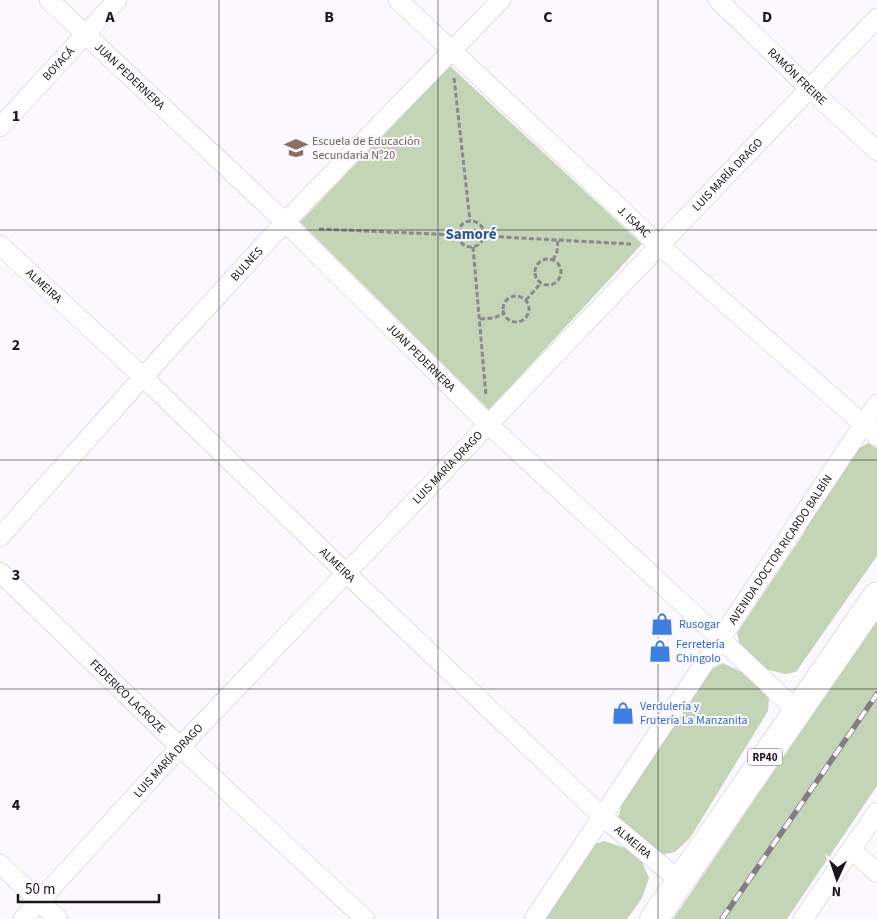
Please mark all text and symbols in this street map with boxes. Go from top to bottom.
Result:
text: A [104,6,115,28]
text: B [324,6,334,28]
text: C [543,6,553,28]
text: D [762,6,772,28]
street label: JUAN PEDERNERA [91,39,169,114]
street label: BOYACÁ [39,43,79,85]
street label: RAMÓN FREIRE [764,44,830,109]
text: 1 [12,105,20,127]
place label: Escuela de Educación Secundaria Nº20 [312,133,420,164]
street label: LUIS MARÍA DRAGO [689,134,767,215]
school or university icon: Escuela de Educación Secundaria Nº20 [283,135,309,161]
street label: J. ISAAC [613,202,654,242]
district label: Samoré [445,224,497,245]
street label: BULNES [227,243,267,285]
street label: ALMEIRA [22,265,66,308]
street label: JUAN PEDERNERA [382,320,459,396]
text: 2 [12,334,20,356]
street label: LUIS MARÍA DRAGO [409,427,487,508]
street label: AVENIDA DOCTOR RICARDO BALBÍN [724,471,837,628]
street label: ALMEIRA [315,544,359,587]
text: 3 [12,564,20,586]
shop icon: Rusogar [649,611,675,637]
place label: Rusogar [679,616,721,633]
place label: Ferretería Chingolo [676,636,725,667]
shop icon: Ferretería Chingolo [647,638,673,664]
street label: FEDERICO LACROZE [86,656,169,737]
place label: Verdulería y Frutería La Manzanita [640,698,748,729]
shop icon: Verdulería y Frutería La Manzanita [610,700,636,726]
street label: LUIS MARÍA DRAGO [130,720,207,801]
road number: RP40 [748,749,782,766]
text: 4 [12,794,21,816]
street label: ALMEIRA [610,822,655,863]
north arrow [812,854,862,904]
scale bar [18,872,159,904]
text: 50 m [25,879,55,900]
text: N [831,881,842,901]

